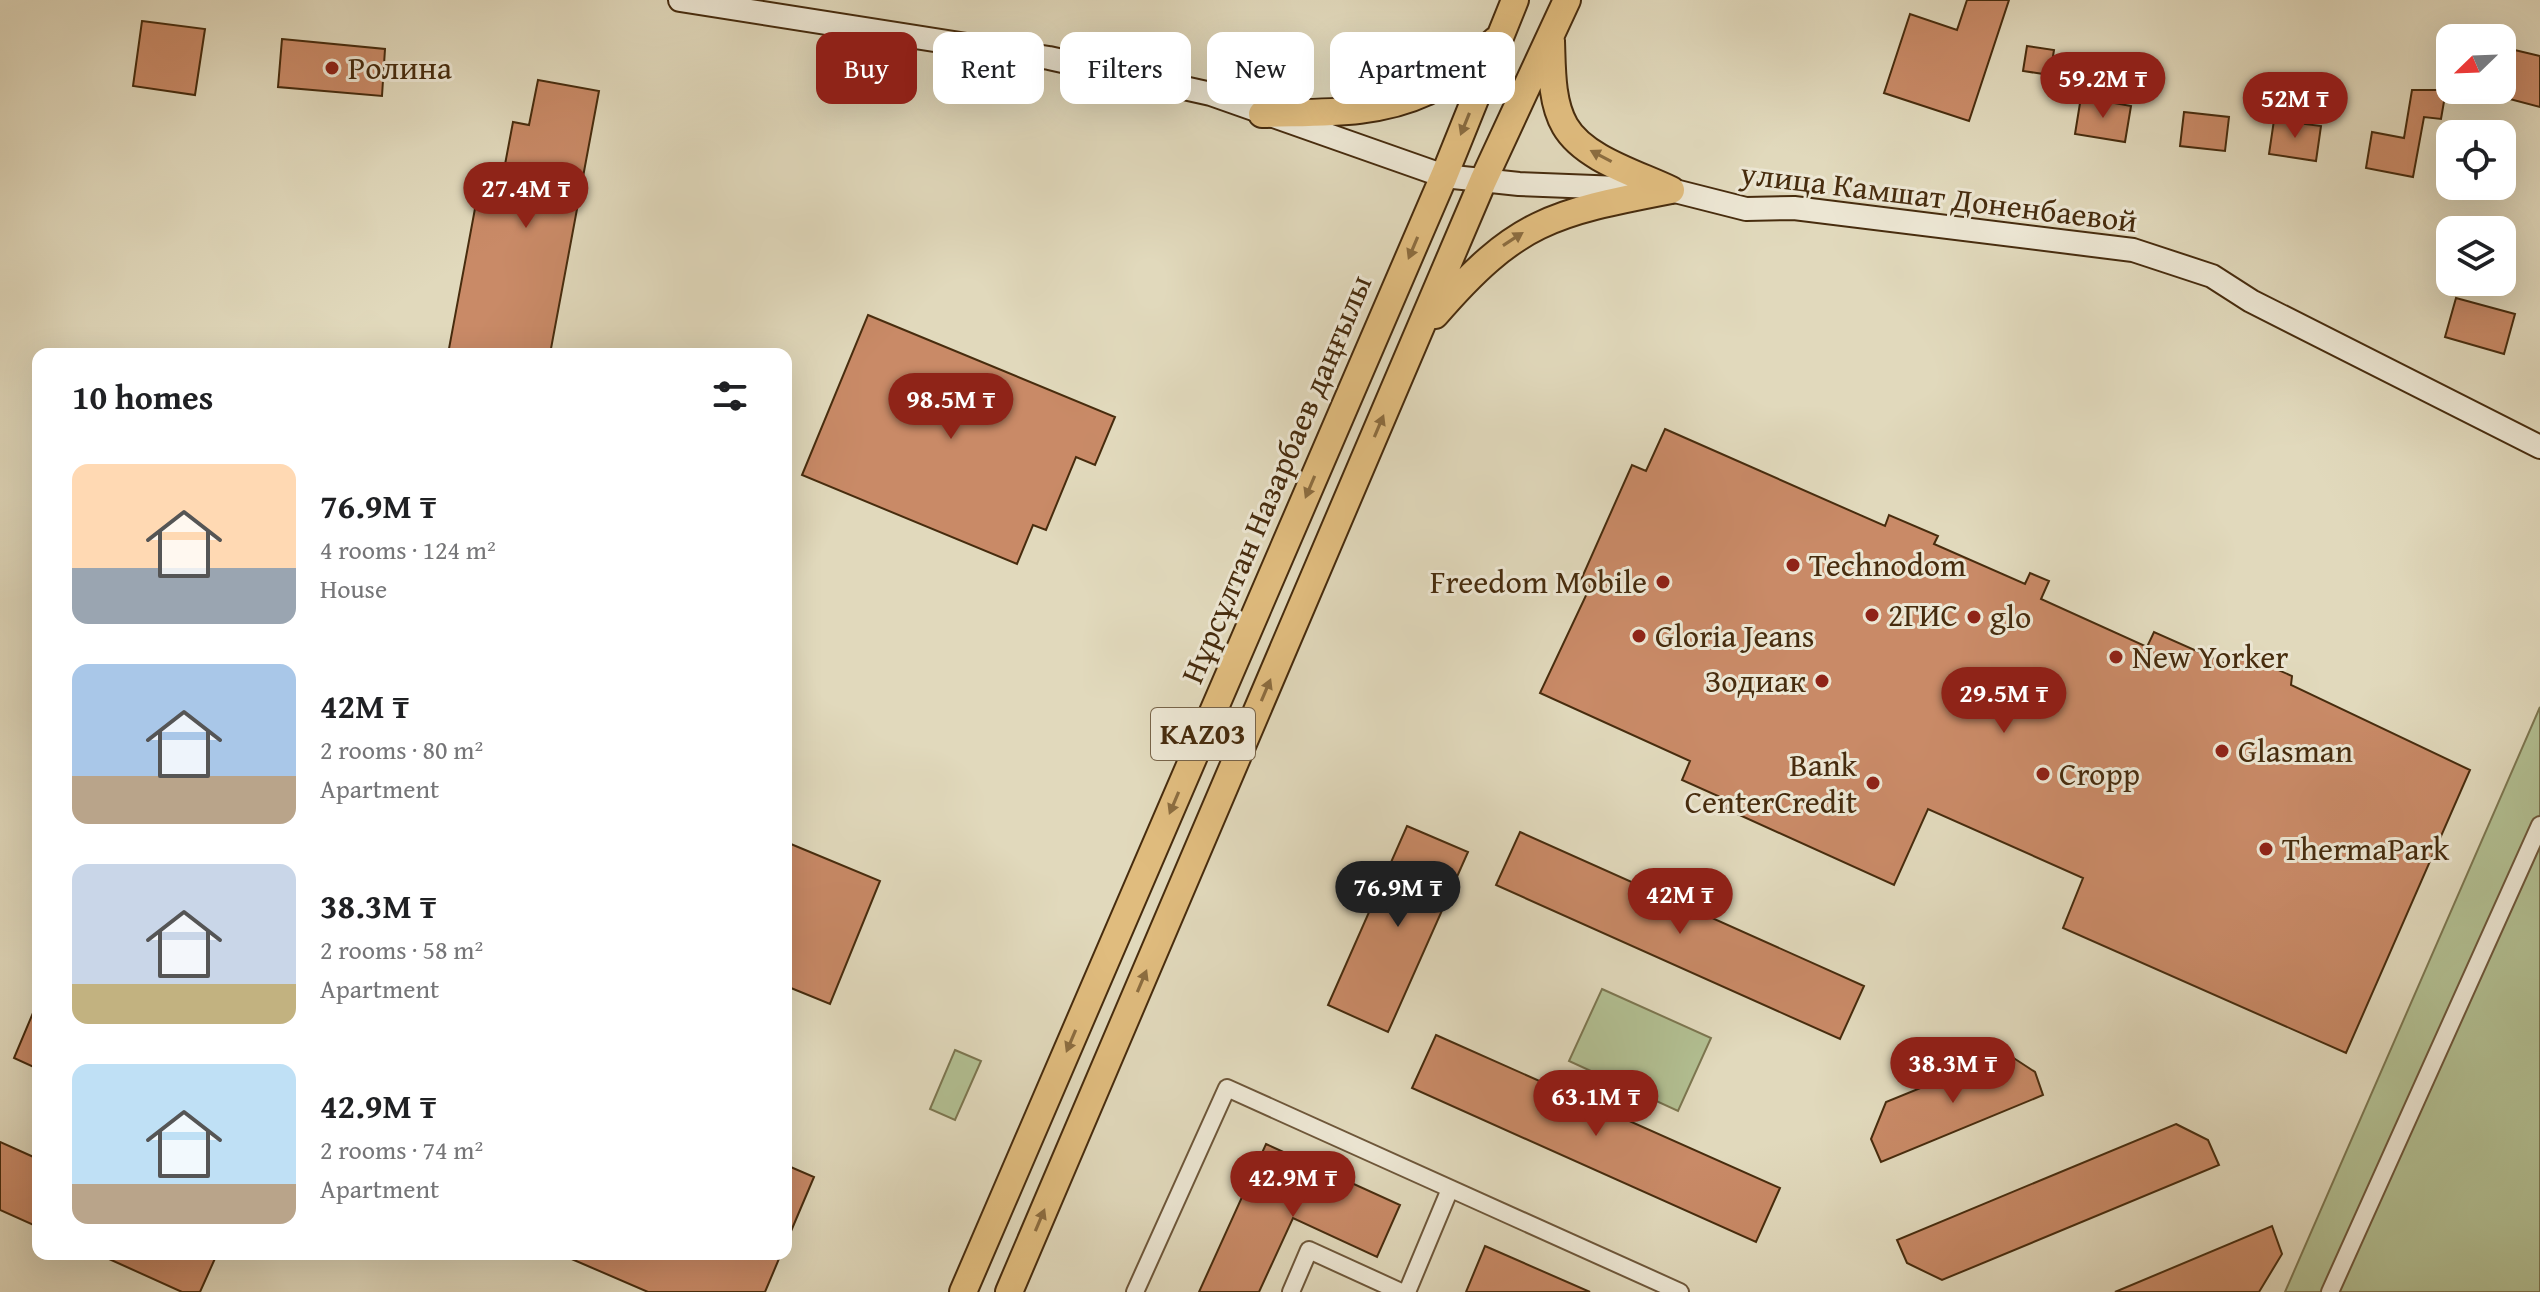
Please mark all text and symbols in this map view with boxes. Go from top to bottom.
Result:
north arrow [2436,24,2516,104]
map controls [2436,24,2516,296]
chip: Buy [816,32,917,104]
chip: Rent [933,32,1044,104]
chip: Filters [1060,32,1191,104]
chip: New [1207,32,1314,104]
chip: Apartment [1330,32,1515,104]
place label: Ролина [348,44,453,91]
pin: 59.2M ₸ [2029,52,2177,120]
text: 59.2M ₸ [2058,58,2148,97]
marker: Ролина [323,59,341,77]
pin: 52M ₸ [2239,72,2351,140]
text: 52M ₸ [2261,78,2329,117]
one-way arrow [1458,112,1471,136]
button: locate [2436,120,2516,200]
one-way arrow [1589,149,1612,162]
street label: улица Камшат Доненбаевой [1737,149,2140,244]
pin: 27.4M ₸ [452,162,600,230]
text: 27.4M ₸ [481,168,571,207]
button: layers [2436,216,2516,296]
one-way arrow [1502,232,1523,247]
one-way arrow [1406,236,1419,260]
street label: Нұрсұлтан Назарбаев даңғылы [1168,267,1383,691]
text: 10 homes [72,372,213,421]
pin: 98.5M ₸ [877,373,1025,441]
icon: filters [708,374,752,418]
text: 98.5M ₸ [906,379,996,418]
one-way arrow [1373,414,1386,437]
one-way arrow [1303,475,1316,499]
text: 76.9M ₸ [320,481,437,530]
icon: home [136,496,232,592]
text: 4 rooms · 124 m² [320,530,496,569]
place label: Technodom [1809,541,1966,588]
marker: Technodom [1784,556,1802,574]
place label: Freedom Mobile [1430,558,1647,605]
text: House [320,569,387,608]
marker: Freedom Mobile [1654,573,1672,591]
place label: 2ГИС [1888,591,1958,638]
place label: glo [1990,593,2031,640]
marker: 2ГИС [1863,606,1881,624]
marker: glo [1965,608,1983,626]
place label: Gloria Jeans [1655,612,1814,659]
marker: Gloria Jeans [1630,627,1648,645]
place label: New Yorker [2132,633,2288,680]
marker: New Yorker [2107,648,2125,666]
place label: Зодиак [1705,657,1806,704]
pin: 29.5M ₸ [1930,667,2078,735]
marker: Зодиак [1813,672,1831,690]
text: 29.5M ₸ [1959,673,2049,712]
one-way arrow [1260,679,1273,702]
text: 42M ₸ [320,681,410,730]
icon: home [136,696,232,792]
road number: KАZ03 [1151,708,1255,760]
place label: Glasman [2238,727,2353,774]
text: 2 rooms · 80 m² [320,730,483,769]
place label: Bank CenterCredit [1685,741,1858,825]
marker: Glasman [2213,742,2231,760]
place label: Cropp [2059,750,2140,797]
marker: Cropp [2034,765,2052,783]
text: Apartment [320,769,439,808]
marker: Bank CenterCredit [1864,774,1882,792]
one-way arrow [1167,791,1180,815]
place label: ThermaPark [2282,825,2450,872]
marker: ThermaPark [2257,840,2275,858]
pin: 76.9M ₸ [1324,861,1472,929]
text: 76.9M ₸ [1353,867,1443,906]
pin: 42M ₸ [1624,868,1736,936]
text: 42M ₸ [1646,874,1714,913]
text: 38.3M ₸ [320,881,437,930]
icon: home [136,896,232,992]
text: 2 rooms · 58 m² [320,930,483,969]
text: Apartment [320,969,439,1008]
one-way arrow [1136,969,1149,993]
one-way arrow [1064,1030,1077,1053]
pin: 38.3M ₸ [1879,1037,2027,1105]
text: 38.3M ₸ [1908,1043,1998,1082]
pin: 63.1M ₸ [1522,1070,1670,1138]
text: 63.1M ₸ [1551,1076,1641,1115]
text: 42.9M ₸ [320,1081,437,1130]
icon: home [136,1096,232,1192]
text: 2 rooms · 74 m² [320,1130,483,1169]
pin: 42.9M ₸ [1219,1151,1367,1219]
text: 42.9M ₸ [1248,1157,1338,1196]
text: Apartment [320,1169,439,1208]
one-way arrow [1034,1208,1047,1232]

